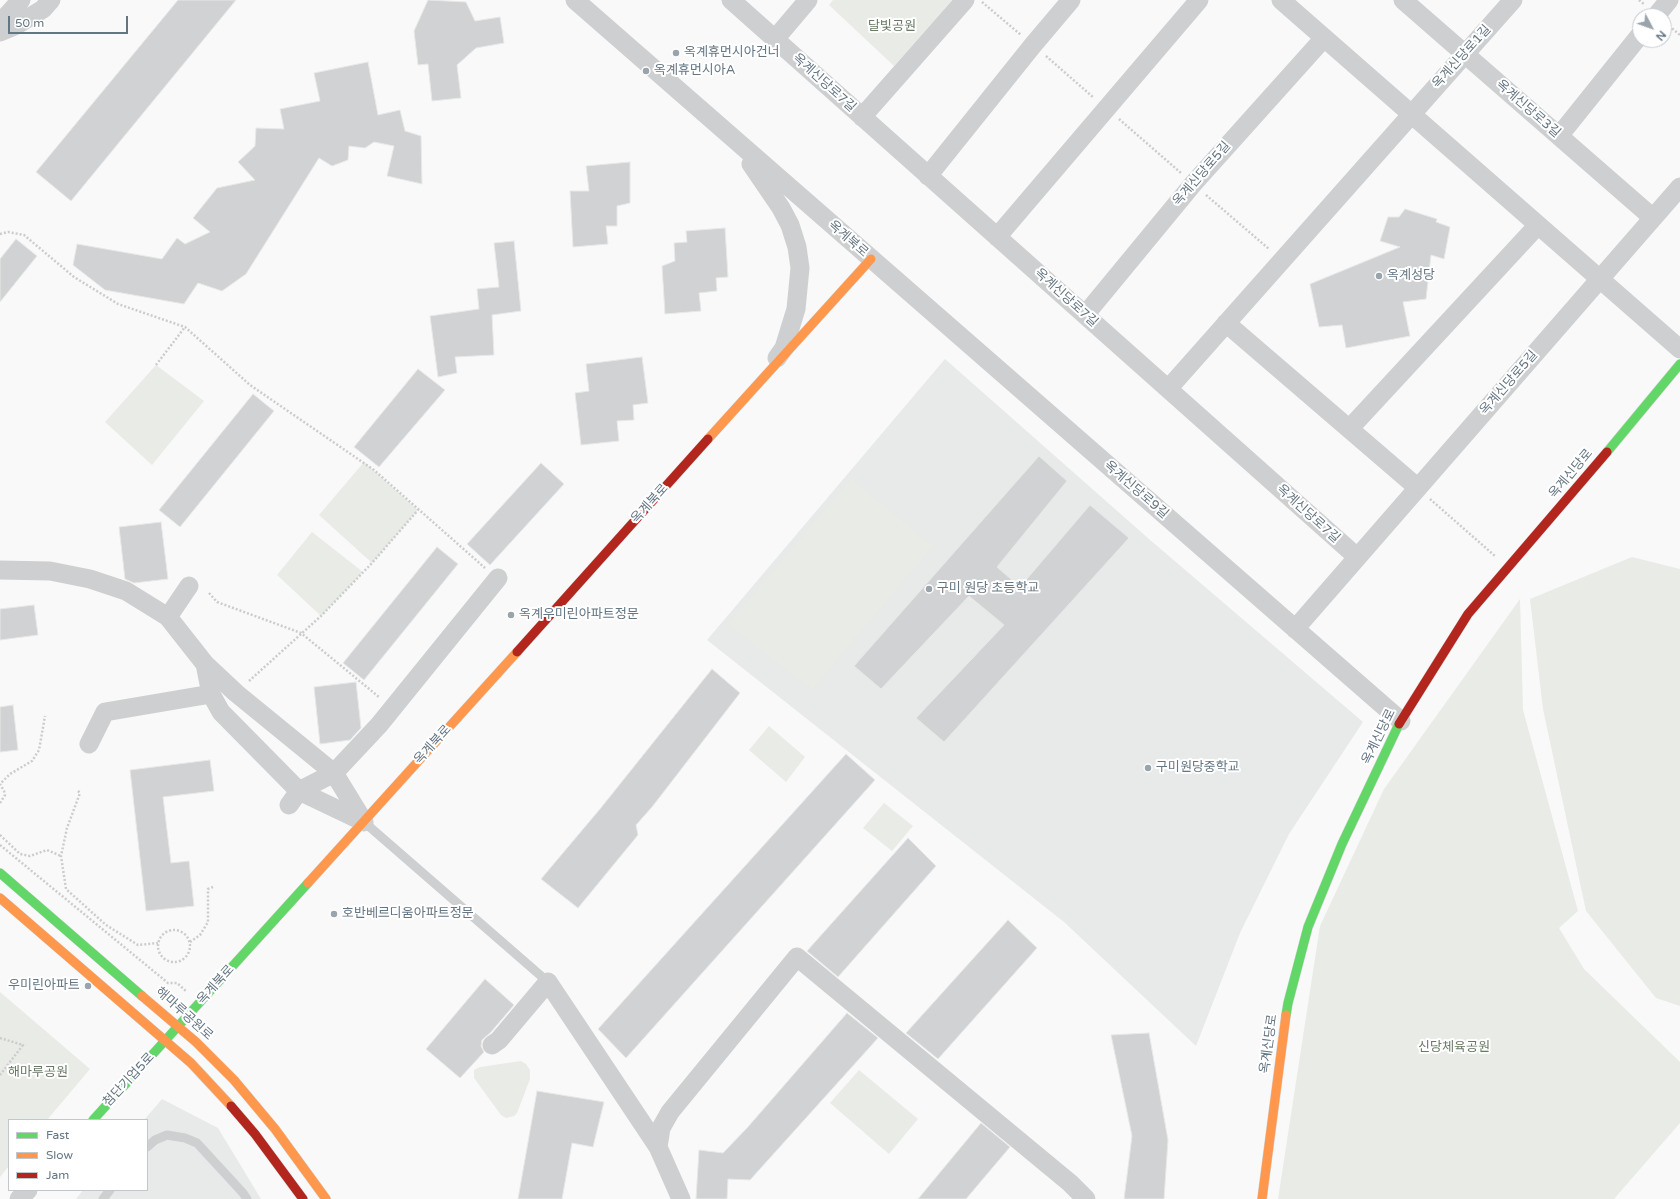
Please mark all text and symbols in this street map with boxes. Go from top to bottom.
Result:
scale bar [10,8,130,34]
north arrow [1632,8,1672,48]
text: 50 m [15,16,44,30]
park label: 달빛공원 [868,19,916,35]
street label: 옥계신당로1길 [1429,22,1495,92]
text: N [1653,28,1668,43]
place label: 옥계휴먼시아건너 [684,45,780,61]
marker: 옥계휴먼시아건너 [671,48,681,58]
street label: 옥계신당로7길 [789,50,859,116]
place label: 옥계휴먼시아A [654,63,735,79]
marker: 옥계휴먼시아A [641,66,651,76]
street label: 옥계신당로3길 [1493,77,1563,141]
street label: 옥계신당로5길 [1170,139,1234,209]
street label: 옥계북로 [825,217,871,261]
street label: 옥계신당로7길 [1031,265,1101,331]
place label: 옥계성당 [1387,268,1435,284]
marker: 옥계성당 [1374,271,1384,281]
street label: 옥계신당로5길 [1477,348,1541,418]
street label: 옥계신당로 [1546,446,1596,502]
street label: 옥계신당로9길 [1101,458,1171,522]
street label: 옥계북로 [628,481,672,527]
street label: 옥계신당로7길 [1273,481,1343,547]
place label: 구미 원당 초등학교 [937,581,1039,597]
marker: 구미 원당 초등학교 [924,584,934,594]
place label: 옥계우미린아파트정문 [519,607,639,623]
marker: 옥계우미린아파트정문 [506,610,516,620]
street label: 옥계신당로 [1359,707,1399,767]
street label: 옥계북로 [411,722,455,768]
place label: 구미원당중학교 [1156,760,1240,776]
marker: 구미원당중학교 [1143,763,1153,773]
place label: 호반베르디움아파트정문 [342,906,474,922]
marker: 호반베르디움아파트정문 [329,909,339,919]
street label: 옥계북로 [194,962,238,1008]
place label: 우미린아파트 [8,978,80,994]
marker: 우미린아파트 [83,981,93,991]
street label: 해마루공원로 [152,984,216,1044]
street label: 옥계신당로 [1257,1013,1281,1075]
park label: 신당체육공원 [1418,1040,1490,1056]
street label: 첨단기업5로 [100,1050,158,1110]
park label: 해마루공원 [8,1065,68,1081]
legend [8,1119,148,1191]
text: Fast [46,1128,69,1142]
text: Slow [46,1148,73,1162]
text: Jam [46,1168,69,1182]

